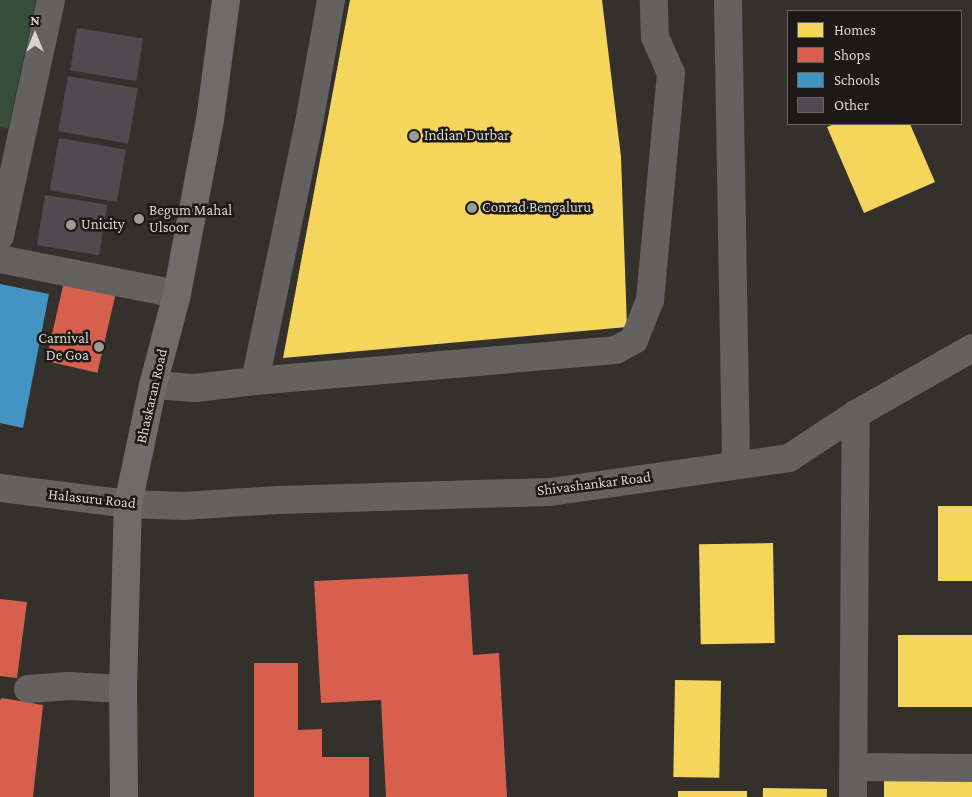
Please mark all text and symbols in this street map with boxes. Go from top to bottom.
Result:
north arrow [10,10,60,60]
legend [787,10,962,125]
text: N [30,12,40,28]
text: Homes [834,22,876,38]
text: Shops [834,47,870,63]
text: Schools [834,72,880,88]
text: Other [834,97,869,113]
place label: Indian Durbar [424,127,509,145]
marker: Indian Durbar [408,130,420,142]
place label: Conrad Bengaluru [482,199,591,217]
place label: Begum Mahal Ulsoor [149,201,232,236]
marker: Conrad Bengaluru [466,202,478,214]
marker: Begum Mahal Ulsoor [133,213,145,225]
place label: Unicity [81,216,125,234]
marker: Unicity [65,219,77,231]
place label: Carnival De Goa [38,329,89,364]
marker: Carnival De Goa [93,341,105,353]
street label: Bhaskaran Road [132,347,172,445]
street label: Shivashankar Road [536,468,652,500]
street label: Halasuru Road [47,485,137,513]

